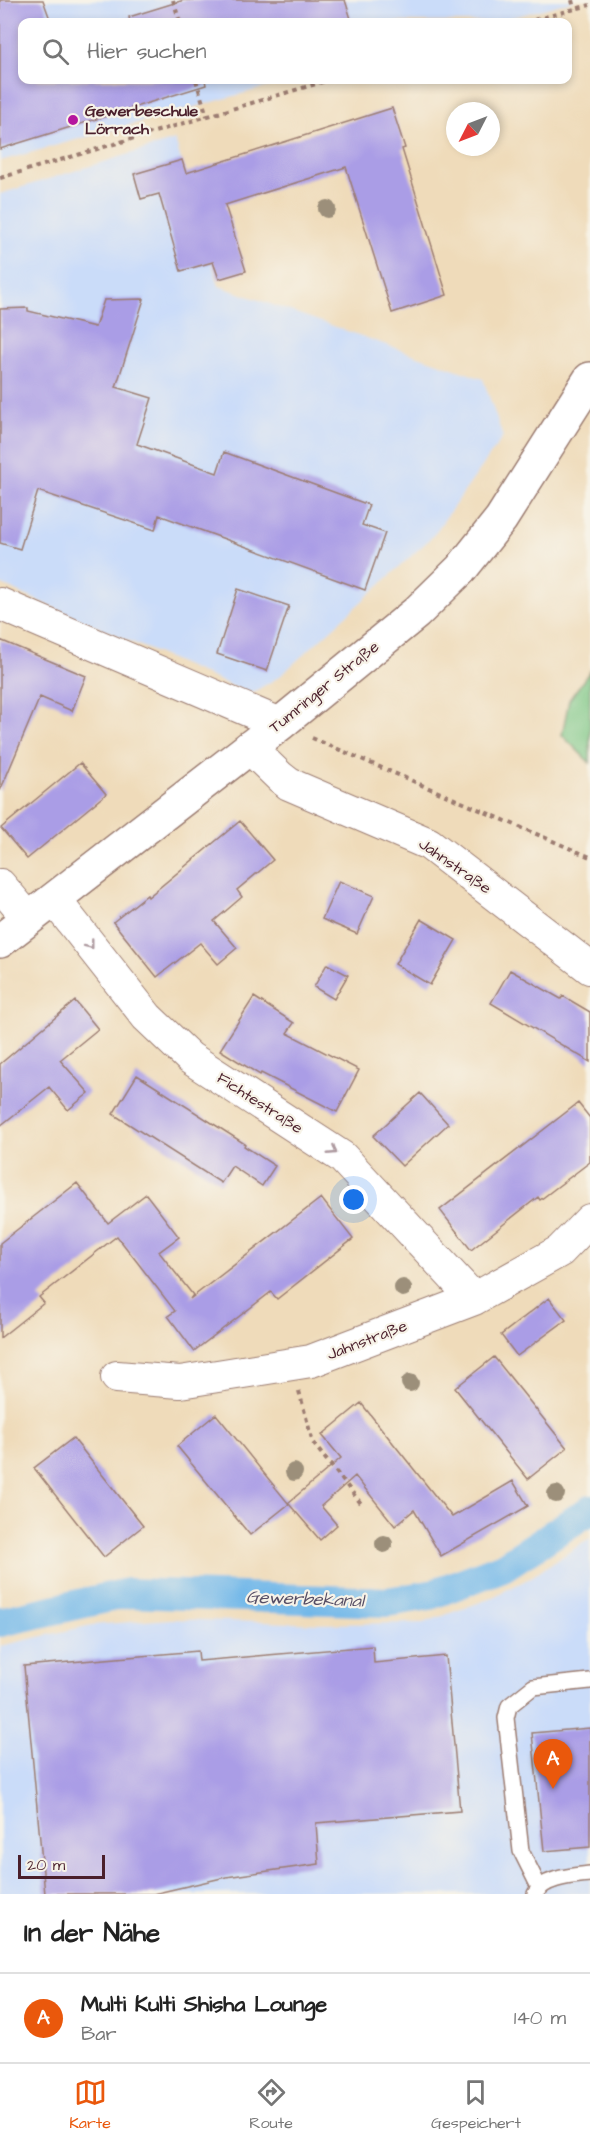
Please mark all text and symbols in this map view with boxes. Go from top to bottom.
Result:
search box [18,18,572,84]
icon: search [39,35,72,68]
text: Hier suchen [87,36,206,67]
place label: Gewerbeschule Lörrach [85,100,199,140]
north arrow [446,102,500,156]
marker: Gewerbeschule Lörrach [66,113,80,127]
street label: Tumringer Straße [264,636,385,739]
street label: Jahnstraße [414,833,496,899]
one-way arrow [83,938,94,949]
street label: Fichtestraße [213,1067,307,1139]
one-way arrow [326,1143,337,1154]
your location [339,1185,368,1214]
street label: Jahnstraße [324,1315,410,1365]
water label: Gewerbekanal [246,1584,366,1614]
pin: A [534,1740,572,1789]
scale bar [18,1852,105,1880]
text: 20 m [27,1854,65,1876]
text: In der Nähe [24,1915,160,1951]
text: Multi Kulti Shisha Lounge [81,1989,327,2020]
text: A [37,2004,50,2032]
text: 140 m [514,2004,566,2032]
text: Bar [81,2020,116,2048]
tab: Karte [69,2076,111,2134]
tab: Route [249,2076,293,2134]
tab: Gespeichert [431,2076,521,2134]

